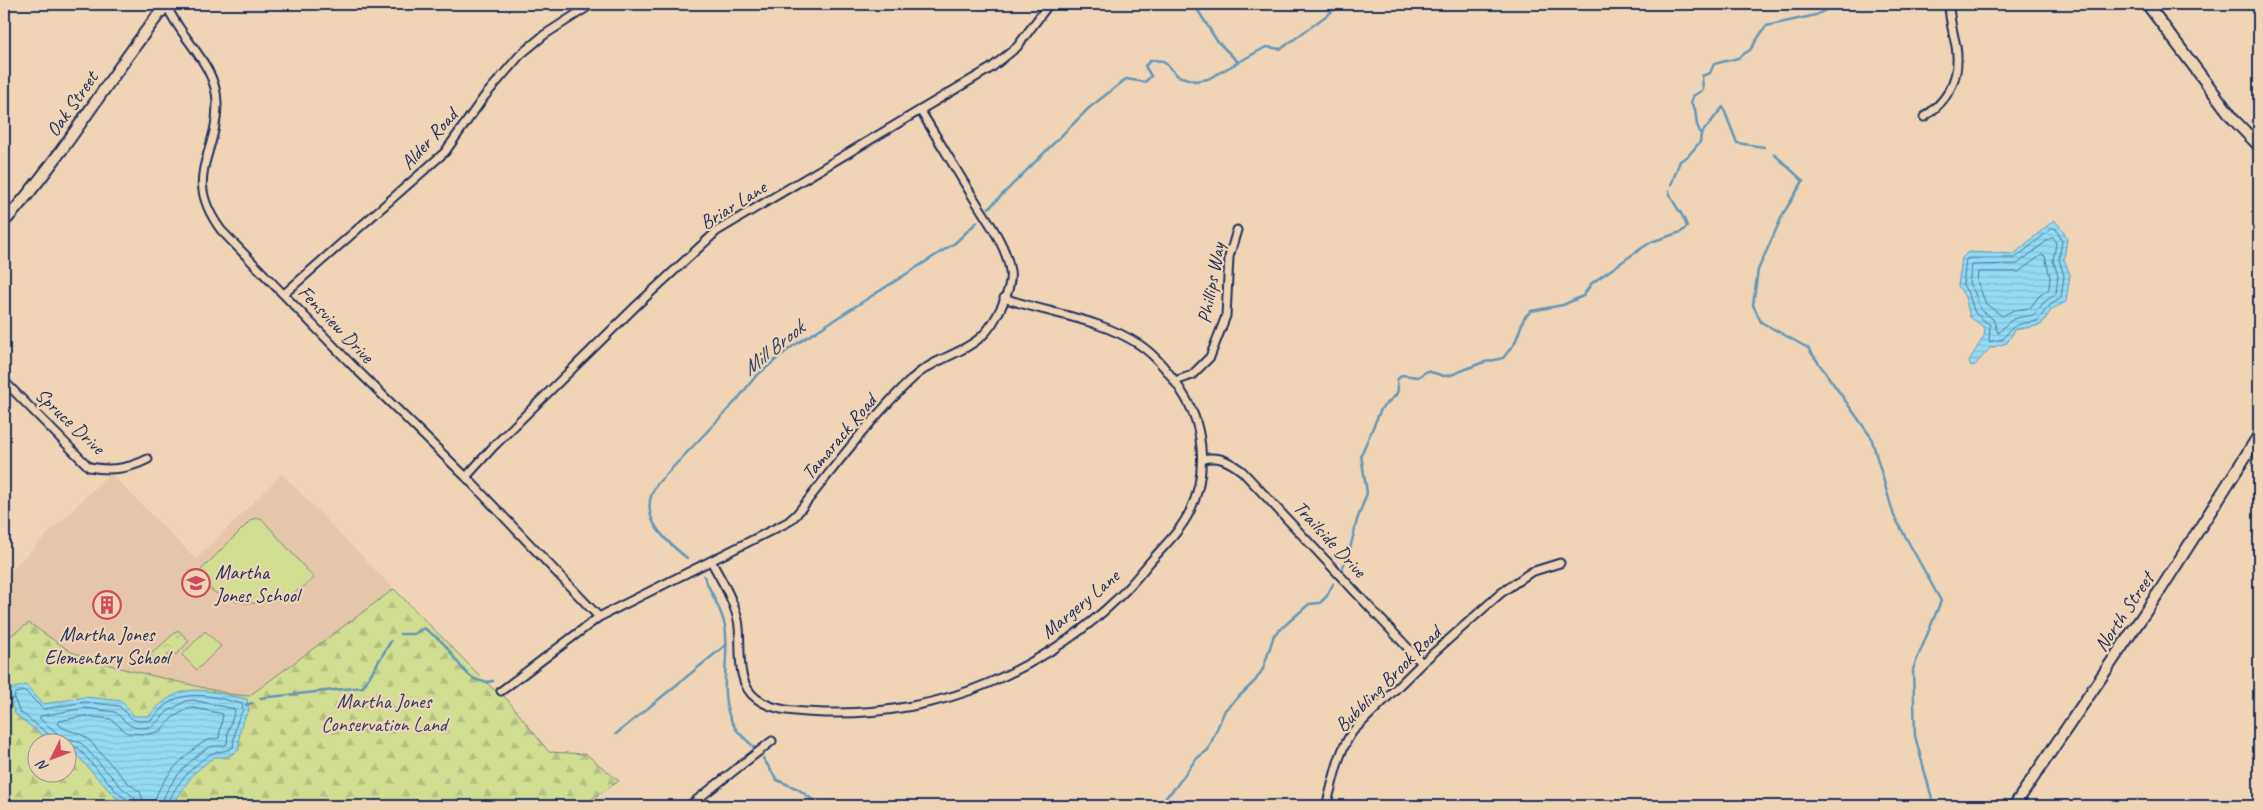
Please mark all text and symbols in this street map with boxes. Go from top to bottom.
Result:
street label: Oak Street [41,65,105,141]
street label: Alder Road [395,101,465,175]
street label: Briar Lane [695,174,772,235]
street label: Phillips Way [1192,238,1231,325]
street label: Fensview Drive [293,280,380,369]
water label: Mill Brook [737,313,812,381]
street label: Spruce Drive [30,382,111,461]
street label: Tamarack Road [796,387,884,485]
street label: Trailside Drive [1288,495,1373,584]
place label: Martha Jones School [214,560,303,608]
street label: Margery Lane [1036,563,1126,644]
street label: North Street [2088,565,2161,656]
school or university icon: Martha Jones School [181,568,211,598]
building icon: Martha Jones Elementary School [92,590,122,620]
street label: Bubbling Brook Road [1330,618,1449,737]
place label: Martha Jones Elementary School [45,622,173,670]
park label: Martha Jones Conservation Land [321,689,450,737]
north arrow [28,732,78,782]
text: N [32,756,52,775]

